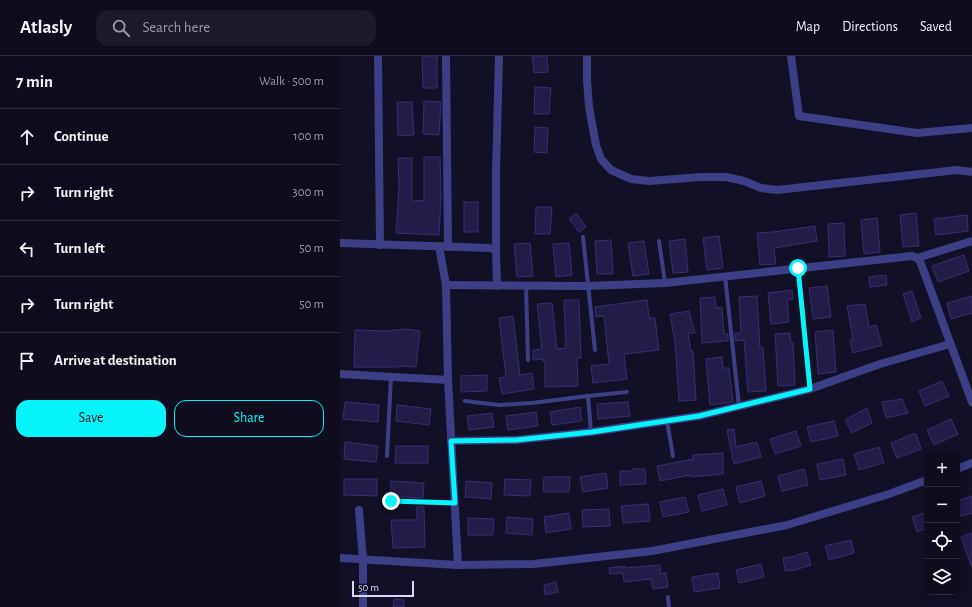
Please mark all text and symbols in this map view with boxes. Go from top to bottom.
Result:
search box [96,10,376,46]
icon: search [110,17,132,39]
text: Atlasly [20,18,72,37]
text: Search here [142,20,210,35]
text: Map [796,20,820,34]
text: Directions [842,20,898,34]
text: Saved [920,20,952,34]
text: 7 min [16,73,53,90]
text: Walk · 500 m [259,75,324,88]
icon: ahead [16,126,38,148]
text: Continue [54,129,109,144]
text: 100 m [293,130,324,143]
icon: right [16,182,38,204]
text: Turn right [54,185,113,200]
text: 300 m [292,186,324,199]
icon: left [16,238,38,260]
text: Turn left [54,241,105,256]
text: 50 m [299,242,324,255]
route start [789,259,807,277]
icon: right [16,294,38,316]
text: Turn right [54,297,113,312]
text: 50 m [299,298,324,311]
icon: arrive [16,350,38,372]
text: Arrive at destination [54,353,177,368]
button: Save [16,400,166,437]
button: Share [174,400,324,437]
map controls [924,451,960,595]
button: + [924,451,960,487]
button: − [924,487,960,523]
route end [382,492,400,510]
button: locate [924,523,960,559]
button: layers [924,559,960,595]
scale bar [352,579,414,598]
text: 50 m [358,582,379,593]

